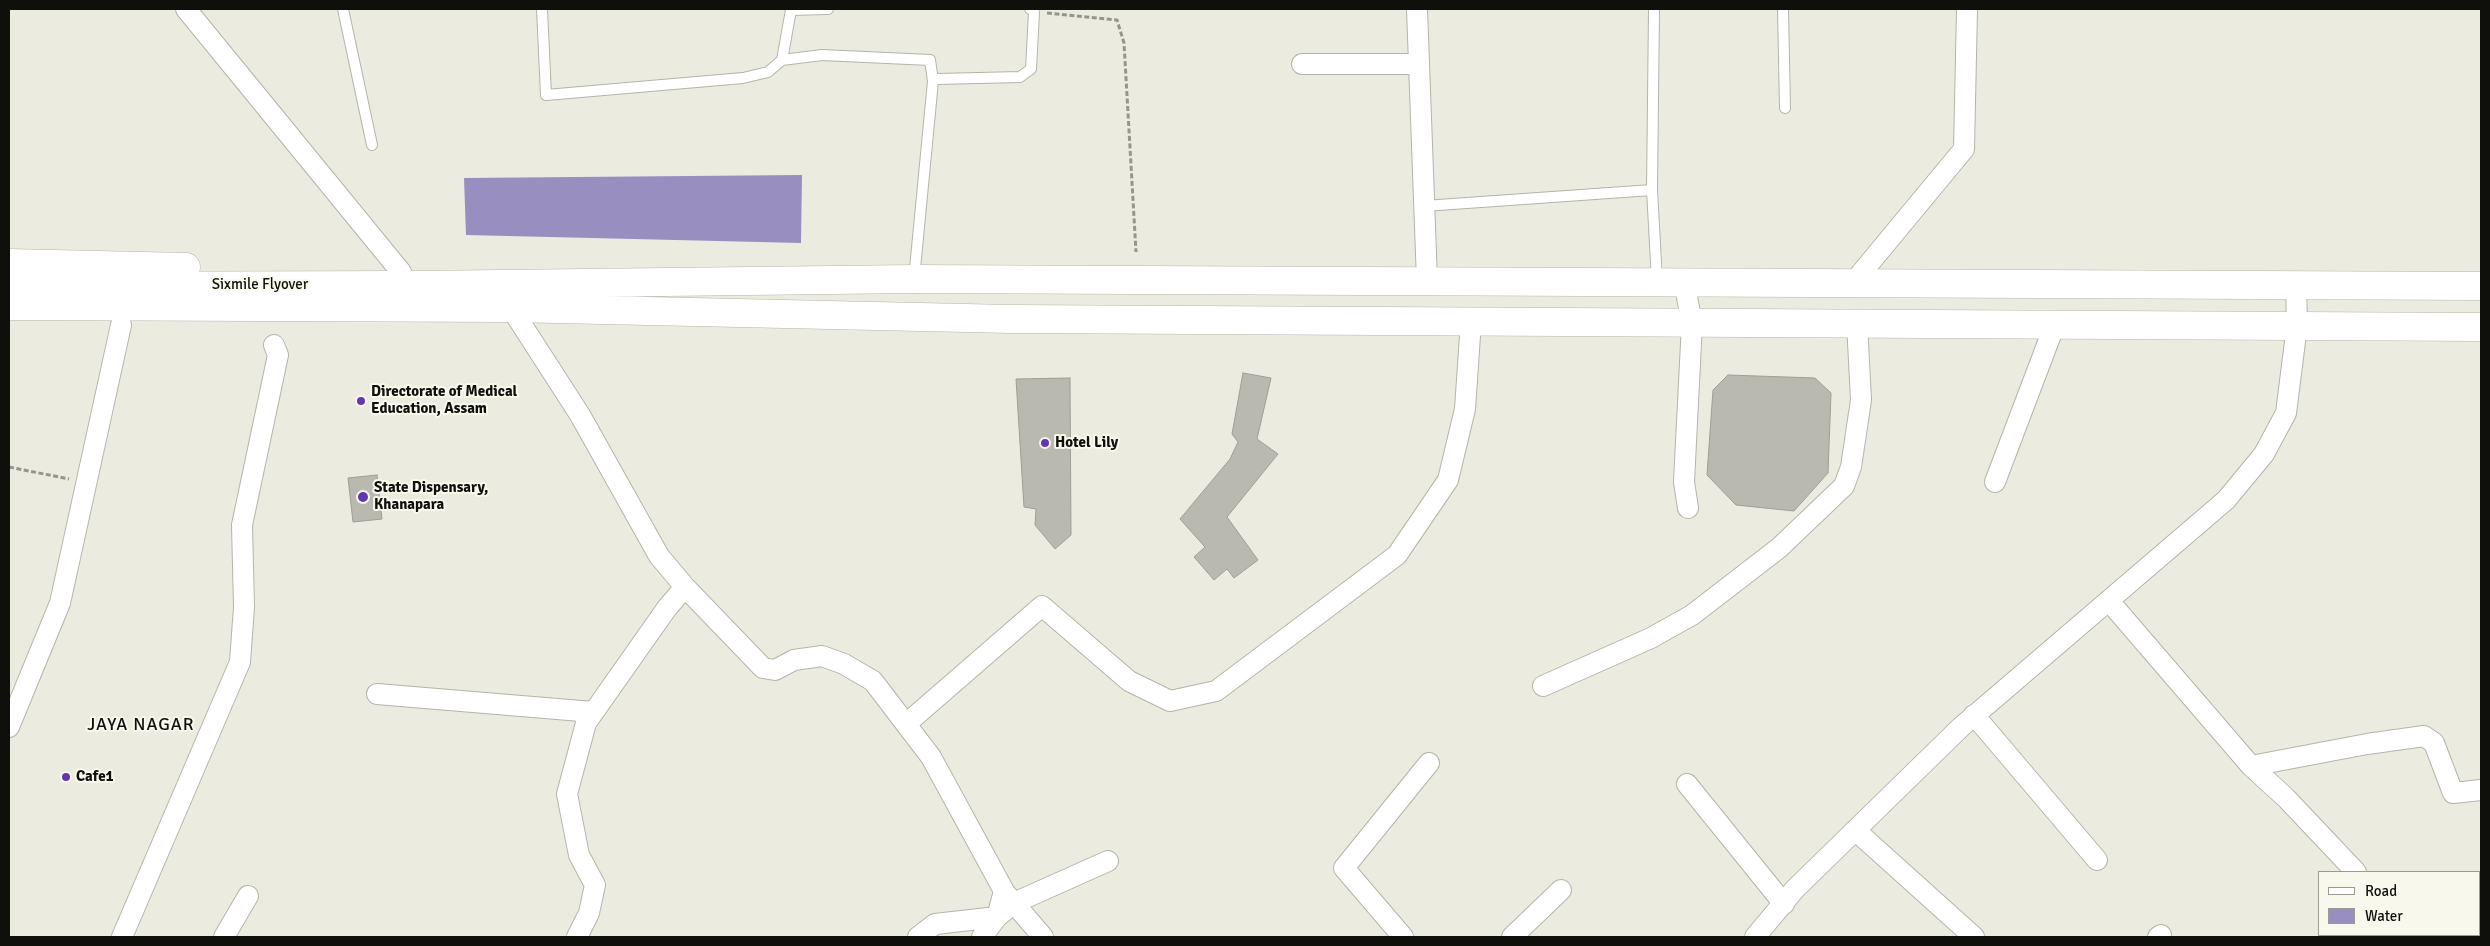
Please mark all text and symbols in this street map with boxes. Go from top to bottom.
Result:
street label: Sixmile Flyover [212,276,308,294]
place label: Directorate of Medical Education, Assam [371,383,517,418]
marker: Directorate of Medical Education, Assam [355,395,367,407]
place label: Hotel Lily [1055,434,1118,452]
marker: Hotel Lily [1039,437,1051,449]
place label: State Dispensary, Khanapara [374,479,489,514]
marker: State Dispensary, Khanapara [356,490,370,504]
district label: JAYA NAGAR [86,714,196,736]
place label: Cafe1 [76,768,114,786]
marker: Cafe1 [60,771,72,783]
legend [2318,871,2480,936]
text: Road [2365,882,2397,900]
text: Water [2365,907,2403,925]

